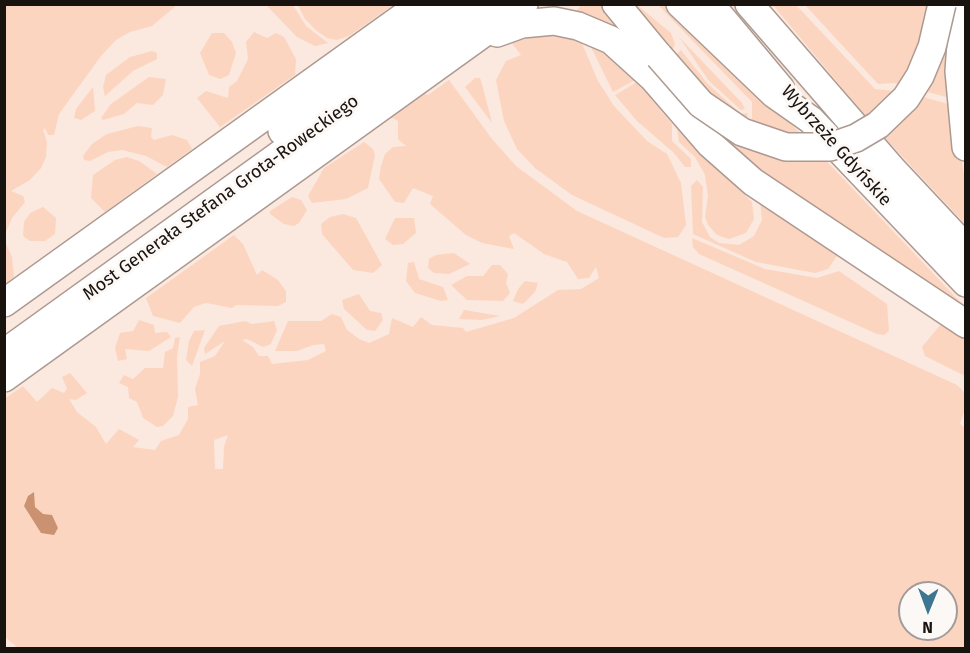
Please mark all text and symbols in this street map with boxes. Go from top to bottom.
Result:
street label: Wybrzeże Gdyńskie [776,81,896,211]
street label: Most Generała Stefana Grota-Roweckiego [79,91,363,305]
north arrow [898,581,958,641]
text: N [922,618,933,637]

